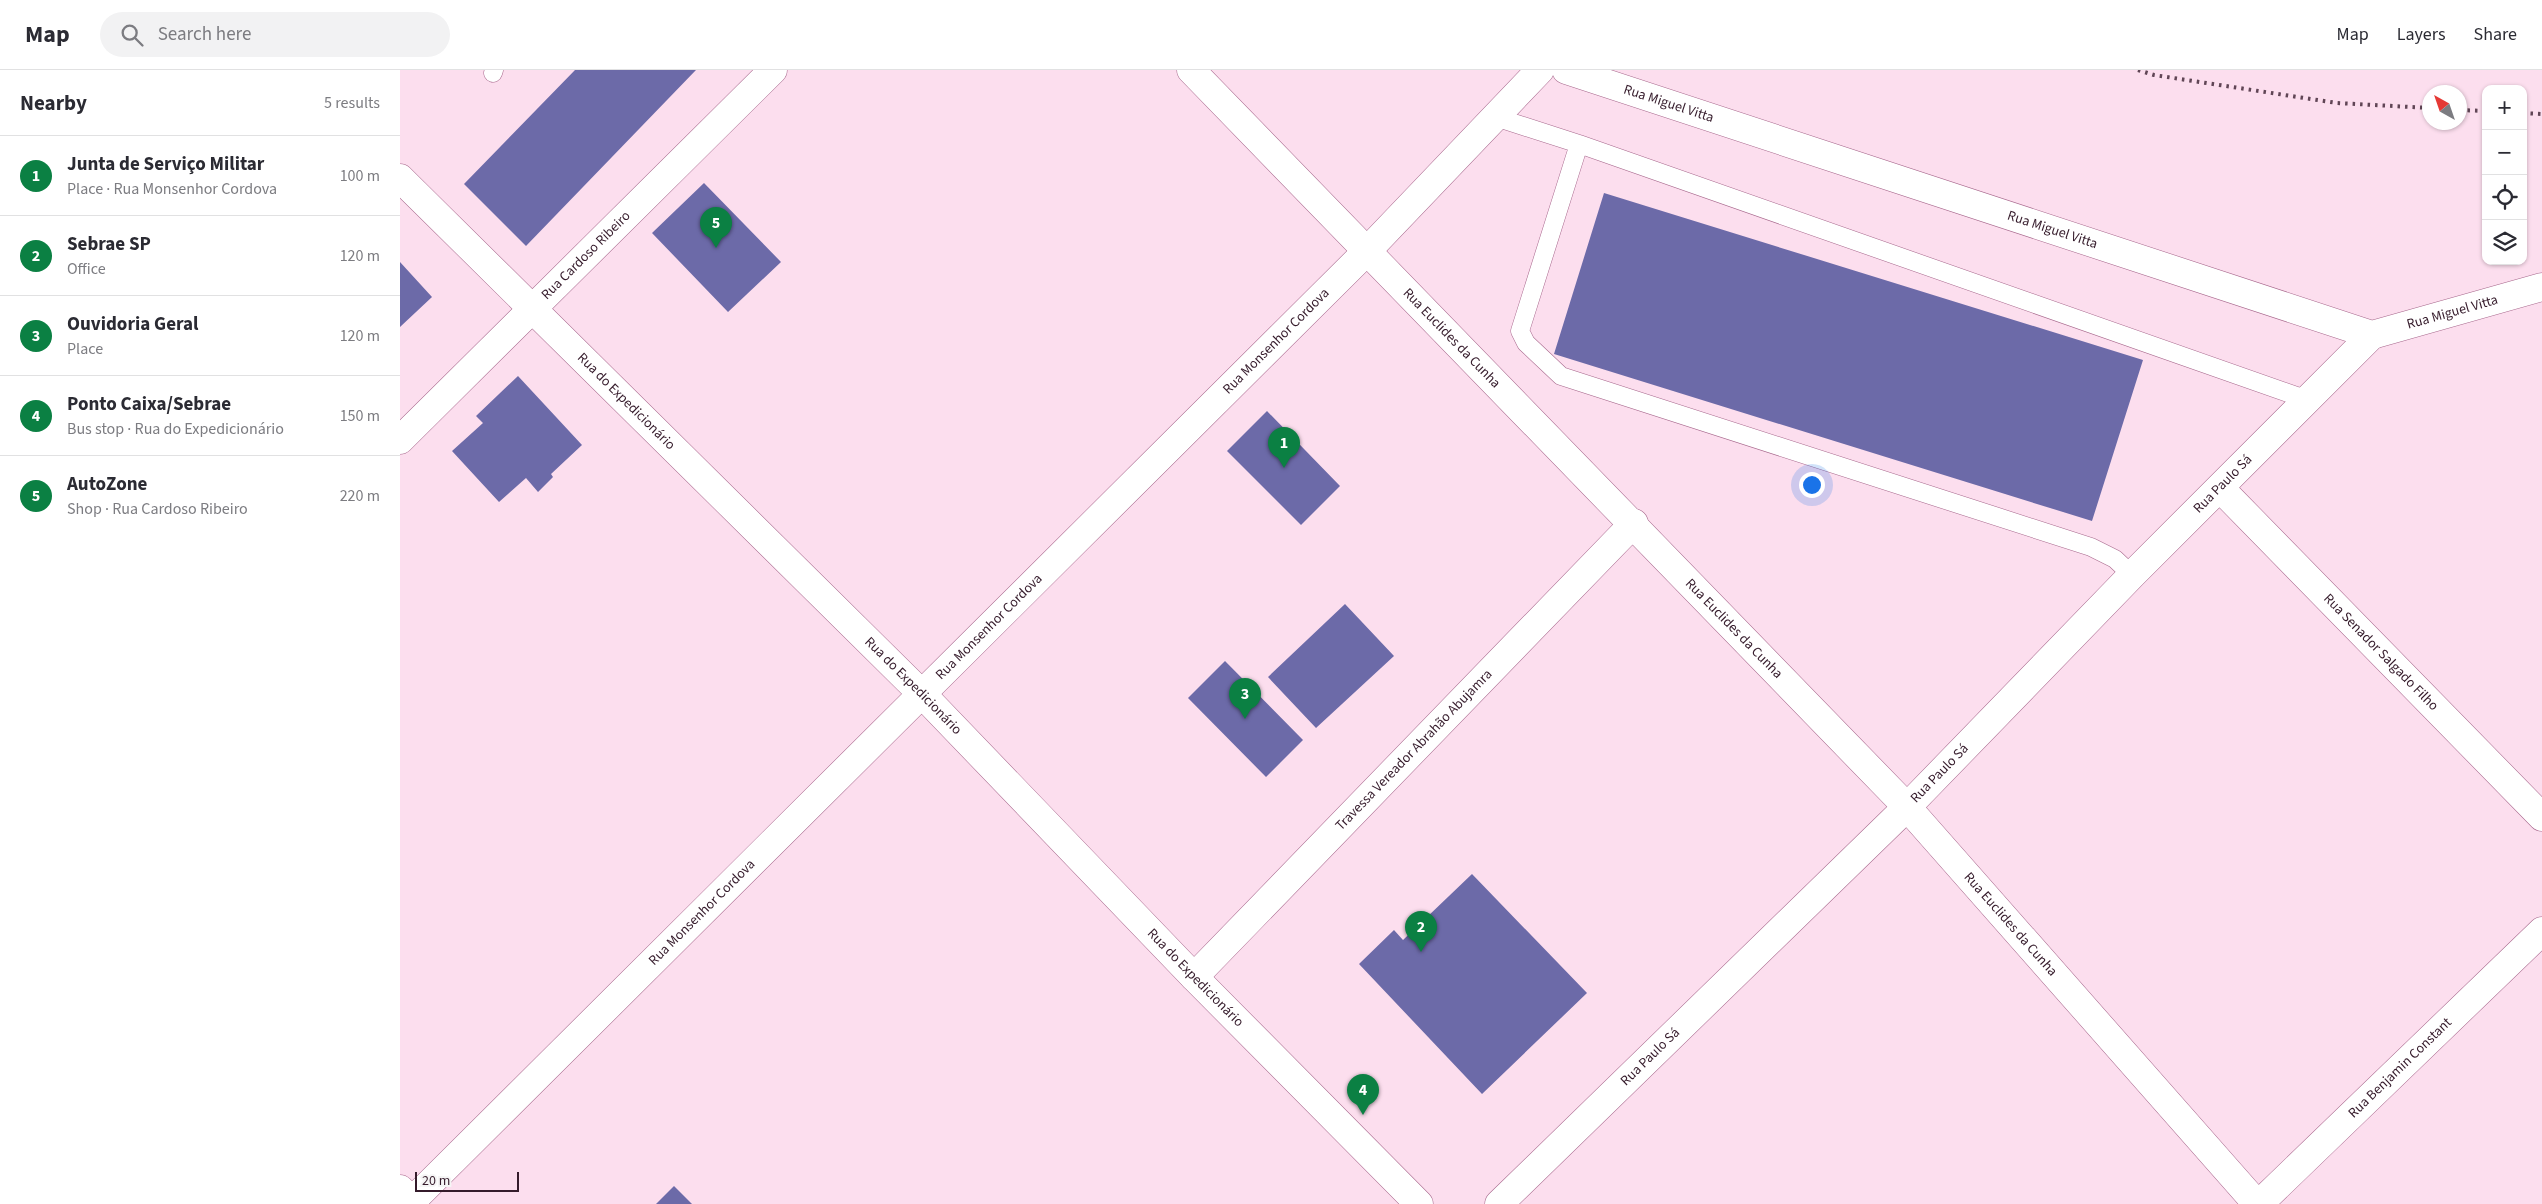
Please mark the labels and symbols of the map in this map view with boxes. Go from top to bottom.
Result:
street label: Rua Miguel Vitta [1621,80,1716,128]
north arrow [2422,85,2467,130]
street label: Rua Miguel Vitta [2005,206,2100,254]
street label: Rua Cardoso Ribeiro [537,207,635,304]
pin: 5 [700,207,732,248]
street label: Rua Monsenhor Cordova [1218,284,1334,399]
street label: Rua Euclides da Cunha [1398,284,1505,393]
street label: Rua Miguel Vitta [2405,290,2500,335]
street label: Rua do Expedicionário [573,348,680,455]
pin: 1 [1268,427,1300,468]
street label: Rua Paulo Sá [2189,450,2257,518]
your location [1799,472,1825,498]
street label: Rua Monsenhor Cordova [931,569,1047,685]
street label: Rua Euclides da Cunha [1680,574,1787,683]
street label: Rua Senador Salgado Filho [2319,589,2443,715]
street label: Rua do Expedicionário [860,632,966,739]
street label: Travessa Vereador Abrahão Abujamra [1331,665,1497,835]
pin: 3 [1229,678,1261,719]
street label: Rua Paulo Sá [1906,739,1973,808]
street label: Rua Monsenhor Cordova [644,855,760,970]
street label: Rua Euclides da Cunha [1959,868,2062,981]
pin: 2 [1405,911,1437,952]
street label: Rua do Expedicionário [1142,924,1248,1032]
street label: Rua Benjamin Constant [2344,1013,2457,1123]
street label: Rua Paulo Sá [1616,1023,1684,1091]
pin: 4 [1347,1074,1379,1115]
scale bar [415,1169,519,1192]

